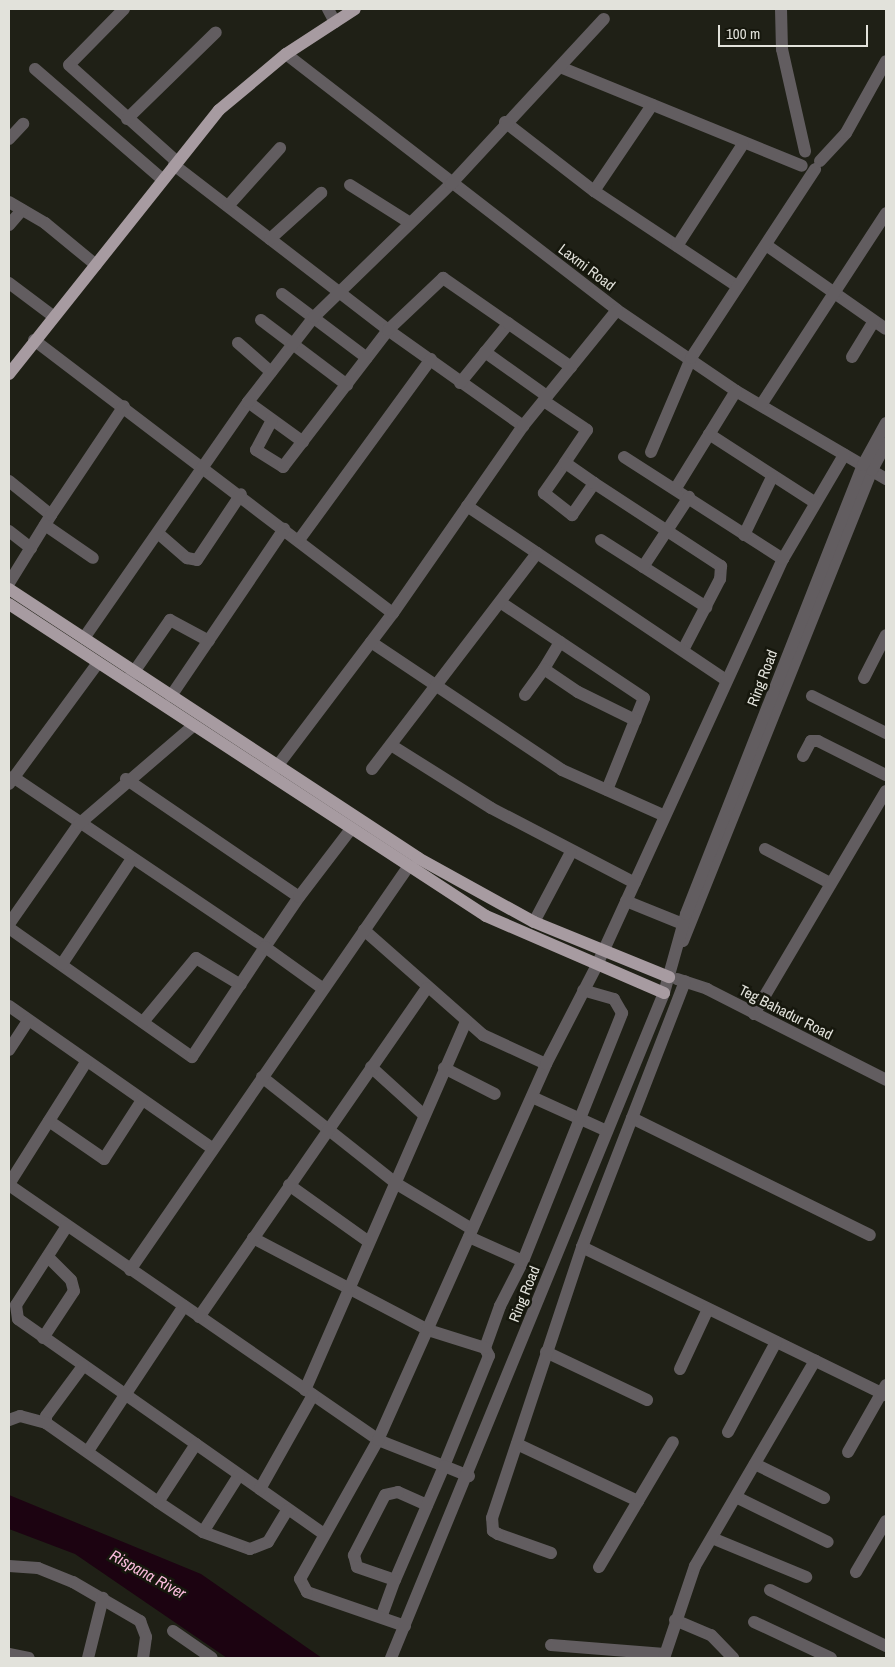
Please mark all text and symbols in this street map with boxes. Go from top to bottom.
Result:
scale bar [720,15,870,47]
text: 100 m [726,23,760,44]
street label: Laxmi Road [555,240,619,294]
street label: Ring Road [743,647,781,709]
street label: Teg Bahadur Road [736,981,836,1043]
street label: Ring Road [505,1263,543,1325]
water label: Rispana River [107,1545,189,1603]

